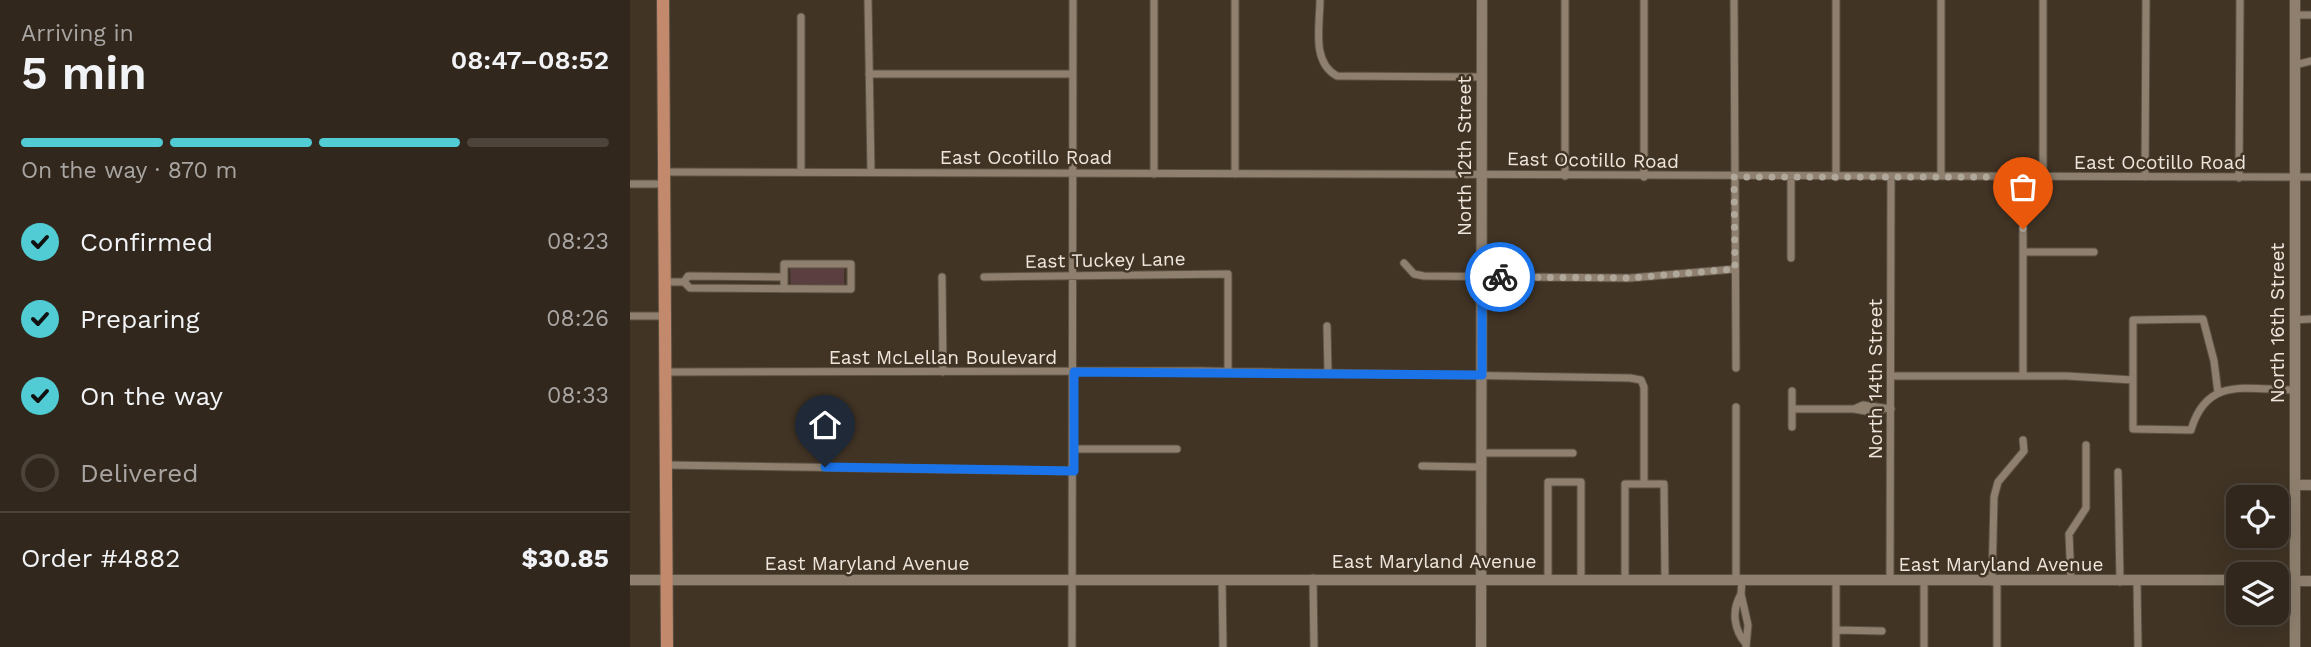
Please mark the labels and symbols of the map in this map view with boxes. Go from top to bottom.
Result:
street label: North 12th Street [1453,76,1476,236]
street label: East Ocotillo Road [940,146,1112,169]
street label: East Ocotillo Road [1507,147,1679,173]
street label: East Ocotillo Road [2074,151,2246,174]
pin [1993,157,2053,229]
courier [1465,242,1535,312]
street label: North 16th Street [2266,243,2289,403]
street label: East Tuckey Lane [1024,247,1186,273]
street label: North 14th Street [1864,299,1887,459]
street label: East McLellan Boulevard [829,346,1057,369]
pin [795,395,855,467]
street label: East Maryland Avenue [1332,550,1536,573]
street label: East Maryland Avenue [765,552,969,575]
street label: East Maryland Avenue [1899,553,2103,576]

